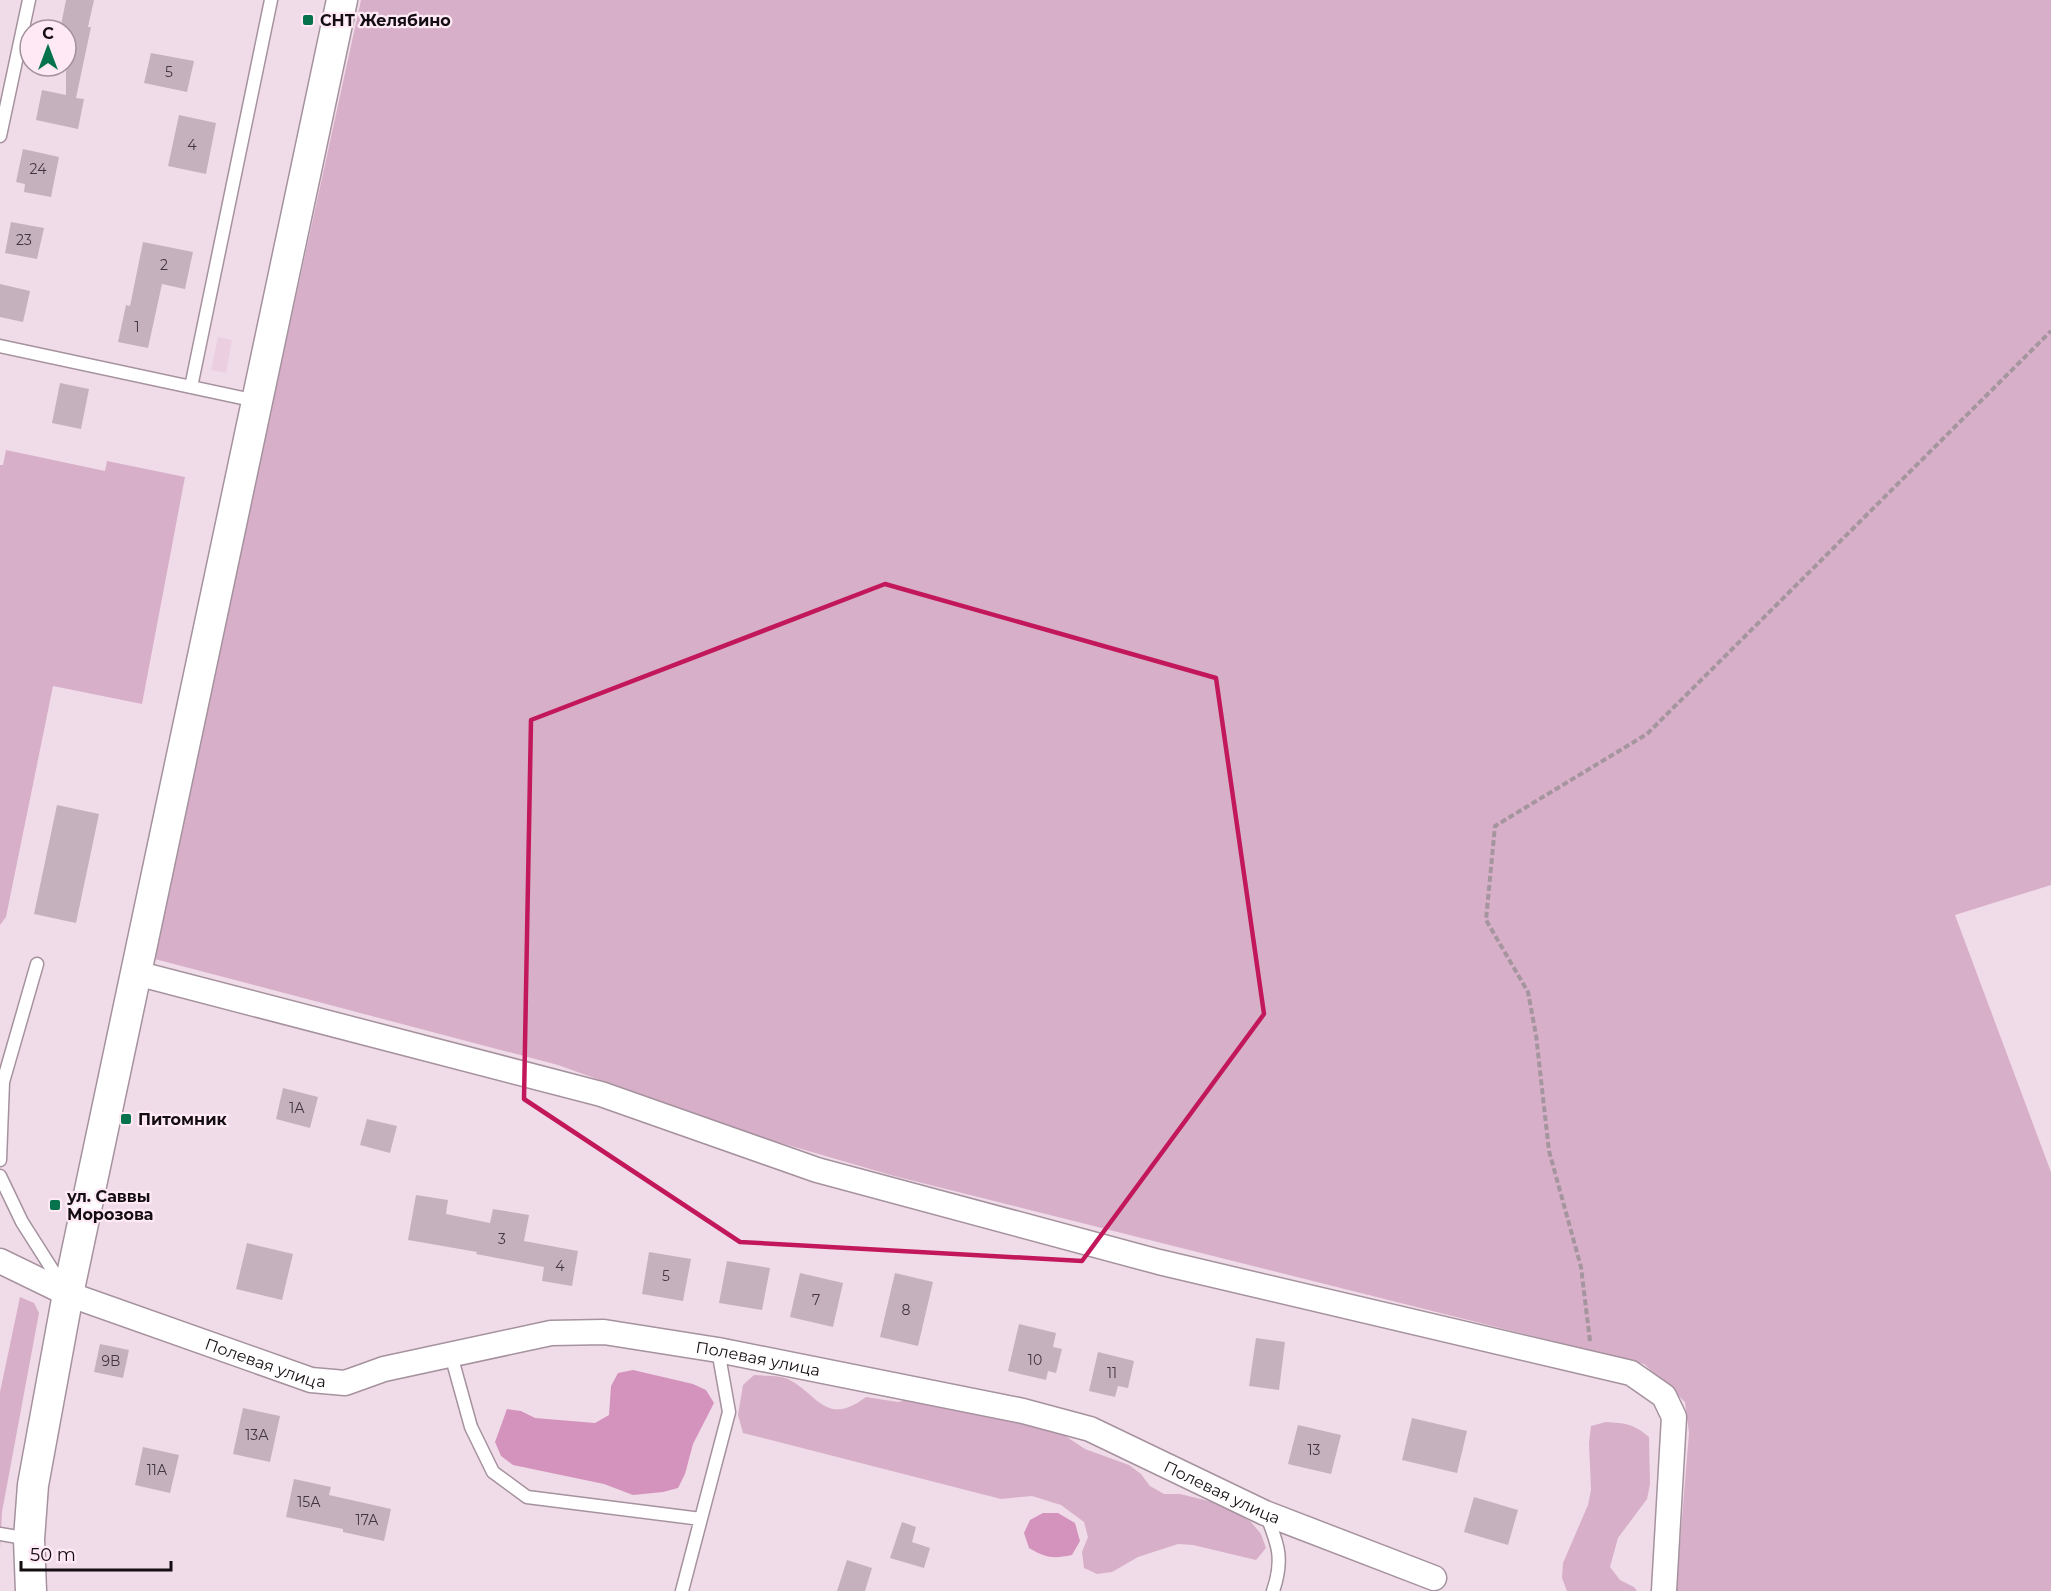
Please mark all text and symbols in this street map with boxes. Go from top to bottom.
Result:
place label: СНТ Желябино [320,11,451,30]
marker: СНТ Желябино [301,13,315,27]
north arrow [18,18,78,78]
text: С [42,24,54,43]
house number: 5 [165,63,173,81]
house number: 4 [187,136,197,154]
house number: 24 [30,160,47,178]
house number: 23 [16,231,32,249]
house number: 2 [160,256,168,274]
house number: 1 [134,318,140,336]
house number: 1А [289,1099,305,1117]
place label: Питомник [138,1110,228,1129]
marker: Питомник [119,1112,133,1126]
place label: ул. Саввы Морозова [66,1187,154,1224]
marker: ул. Саввы Морозова [48,1198,62,1212]
house number: 3 [498,1230,506,1248]
house number: 4 [555,1257,565,1275]
house number: 5 [662,1267,670,1285]
house number: 7 [812,1291,820,1309]
house number: 8 [902,1301,911,1319]
street label: Полевая улица [203,1334,327,1391]
street label: Полевая улица [694,1338,822,1380]
house number: 10 [1028,1351,1042,1369]
house number: 9В [101,1352,121,1370]
house number: 11 [1107,1364,1117,1382]
house number: 13А [245,1426,269,1444]
house number: 13 [1308,1441,1321,1459]
street label: Полевая улица [1161,1457,1283,1528]
house number: 11А [147,1461,168,1479]
house number: 15А [297,1493,321,1511]
house number: 17А [356,1511,379,1529]
scale bar [21,1534,171,1572]
text: 50 m [30,1544,76,1566]

